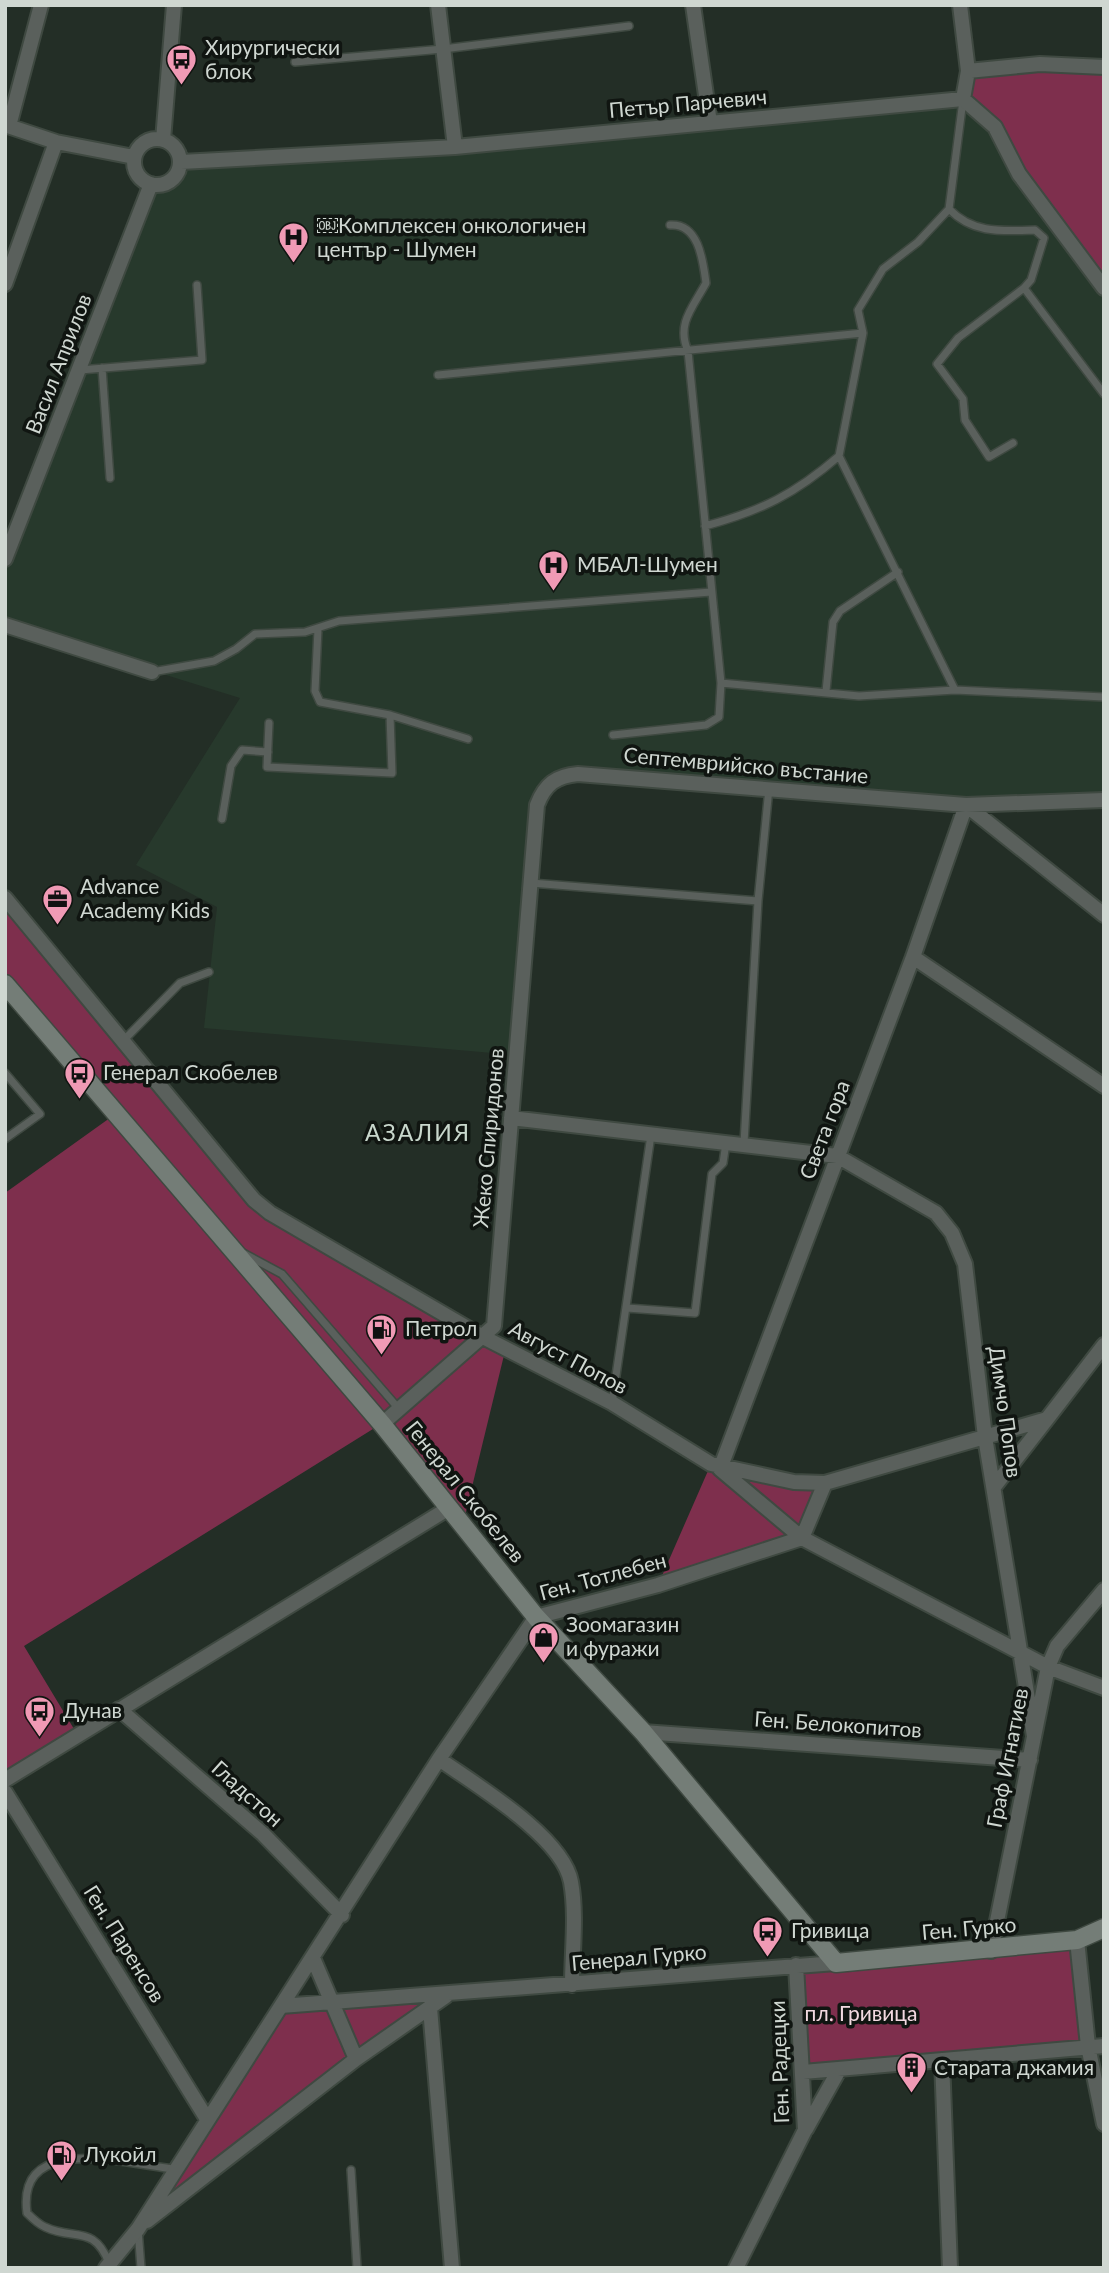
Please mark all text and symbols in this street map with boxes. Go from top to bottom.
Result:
place label: Хирургически блок [205,34,340,83]
bus stop icon: Хирургически блок [165,43,199,87]
street label: Петър Парчевич [608,83,768,122]
place label: ￼Комплексен онкологичен център - Шумен [317,212,586,261]
hospital icon: ￼Комплексен онкологичен център - Шумен [277,221,311,265]
street label: Васил Априлов [19,290,96,437]
hospital icon: МБАЛ-Шумен [537,548,571,592]
place label: МБАЛ-Шумен [577,551,718,576]
street label: Септемврийско въстание [623,741,869,788]
place label: Advance Academy Kids [80,873,210,922]
office icon: Advance Academy Kids [40,882,74,926]
street label: Жеко Спиридонов [467,1047,508,1229]
bus stop icon: Генерал Скобелев [63,1056,97,1100]
place label: Генерал Скобелев [103,1059,278,1084]
street label: Света гора [793,1076,854,1182]
district label: АЗАЛИЯ [365,1118,471,1146]
fuel station icon: Петрол [365,1312,399,1356]
place label: Петрол [405,1315,477,1340]
street label: Август Попов [505,1315,632,1398]
street label: Димчо Попов [985,1344,1028,1479]
street label: Генерал Скобелев [401,1415,531,1567]
street label: Ген. Тотлебен [536,1547,669,1604]
place label: Зоомагазин и фуражи [566,1611,679,1660]
shop icon: Зоомагазин и фуражи [526,1620,560,1664]
street label: Граф Игнатиев [981,1686,1032,1830]
bus stop icon: Дунав [23,1694,57,1738]
place label: Дунав [63,1697,122,1722]
street label: Ген. Белокопитов [753,1705,923,1742]
street label: Гладстон [207,1755,289,1831]
street label: Ген. Паренсов [79,1880,171,2006]
street label: Ген. Гурко [920,1911,1017,1944]
bus stop icon: Гривица [751,1914,785,1958]
place label: Гривица [791,1917,869,1942]
street label: Генерал Гурко [570,1938,708,1975]
street label: Ген. Радецки [764,2000,793,2124]
park label: пл. Гривица [805,2000,917,2025]
building icon: Старата джамия [894,2051,928,2095]
place label: Старата джамия [934,2054,1094,2079]
fuel station icon: Лукойл [44,2138,78,2182]
place label: Лукойл [83,2141,157,2166]

